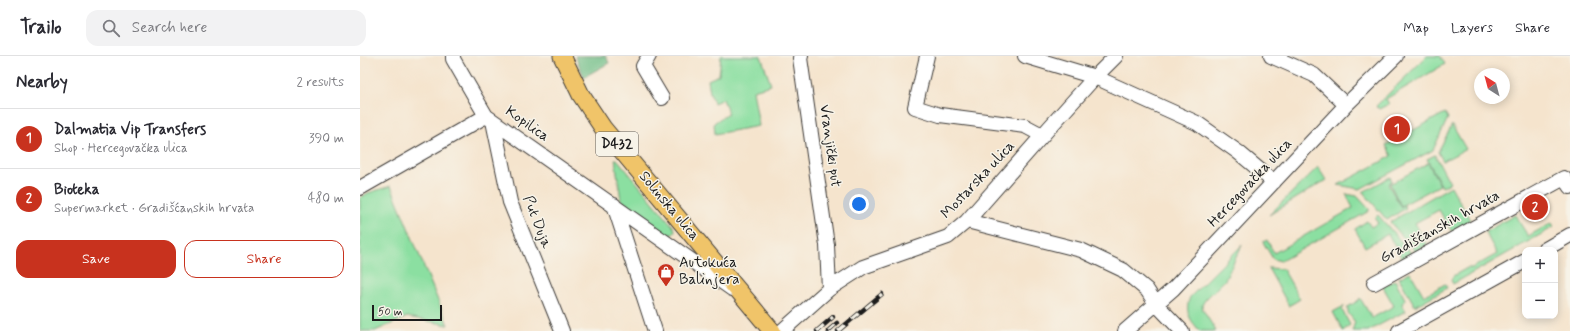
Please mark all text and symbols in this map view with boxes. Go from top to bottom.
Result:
search box [86,10,366,46]
text: Trailo [20,15,62,40]
icon: search [100,17,122,39]
text: Search here [132,18,207,38]
text: Map [1403,19,1429,37]
text: Layers [1451,19,1493,37]
text: Share [1515,19,1550,37]
north arrow [1474,68,1510,104]
text: Nearby [16,71,68,93]
text: 2 results [297,74,344,91]
street label: Kopilica [501,102,553,147]
street label: Vranjički put [814,103,846,189]
pin: 1 [1384,114,1410,144]
text: Dalmatia Vip Transfers [54,120,206,140]
text: 1 [26,130,32,147]
text: 390 m [309,130,344,147]
road number: D432 [596,132,638,156]
street label: Hercegovačka ulica [1203,134,1297,232]
street label: Mostarska ulica [937,136,1020,223]
text: Shop · Hercegovačka ulica [54,140,188,157]
street label: Solinska ulica [634,167,704,245]
text: Bioteka [54,180,99,200]
street label: Gradišćanskih hrvata [1377,186,1503,268]
text: 2 [26,190,32,207]
text: 480 m [308,190,344,207]
pin: 2 [1522,192,1548,222]
street label: Put Duja [518,193,557,252]
your location [849,194,869,214]
text: Supermarket · Gradišćanskih hrvata [54,200,254,217]
button: Save [16,240,176,278]
button: Share [184,240,344,278]
map controls [1522,247,1558,319]
button: + [1522,247,1558,283]
place label: Autokuća Balinjera [679,253,740,290]
shop icon: Autokuća Balinjera [656,262,676,287]
button: − [1522,283,1558,319]
scale bar [372,303,442,322]
text: 50 m [378,305,403,319]

